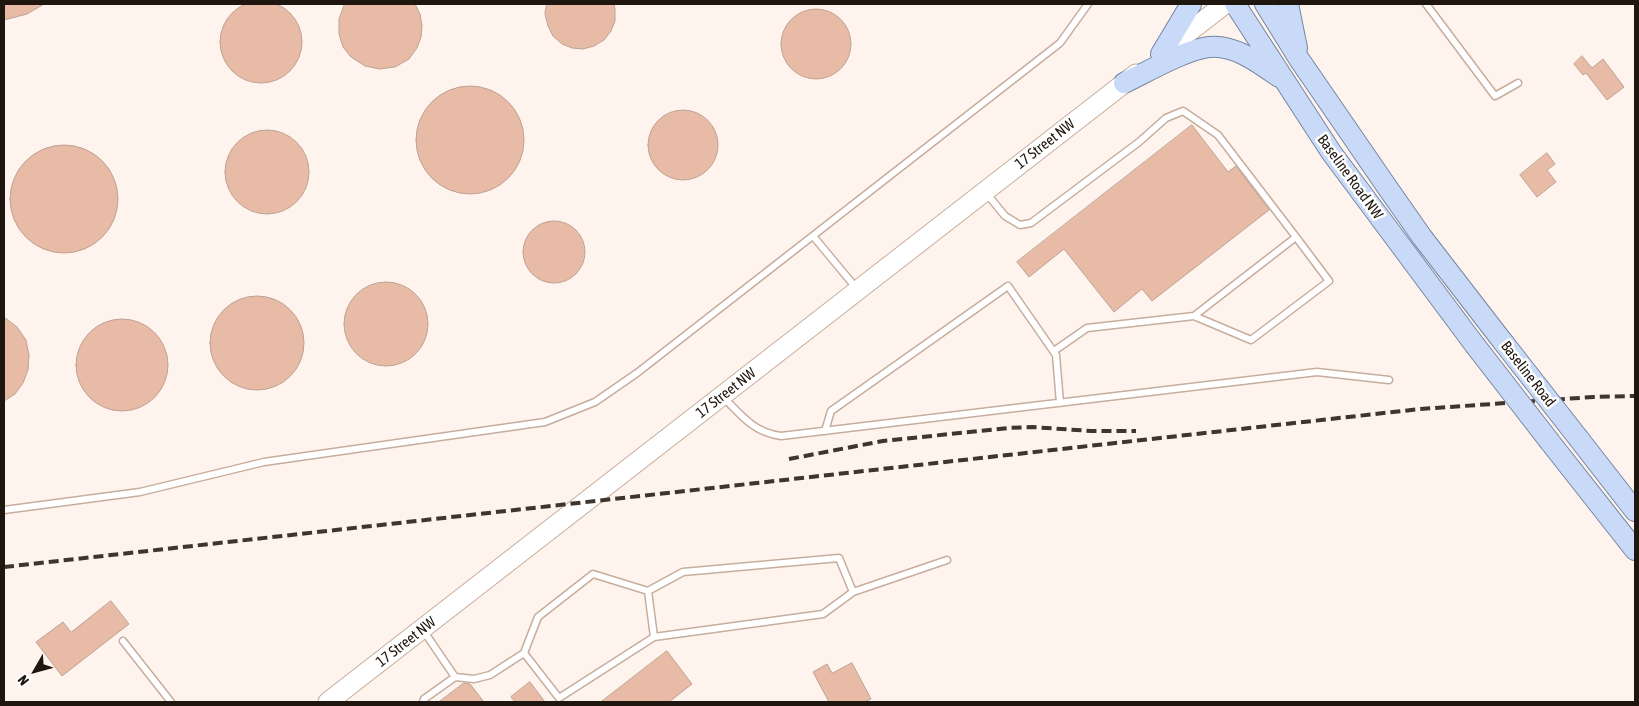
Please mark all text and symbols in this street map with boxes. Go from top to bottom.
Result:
street label: 17 Street NW [1012,115,1078,173]
street label: Baseline Road NW [1313,131,1387,223]
street label: Baseline Road [1497,338,1559,410]
street label: 17 Street NW [693,364,759,422]
street label: 17 Street NW [373,613,439,671]
north arrow [10,646,60,696]
text: N [14,672,32,688]

